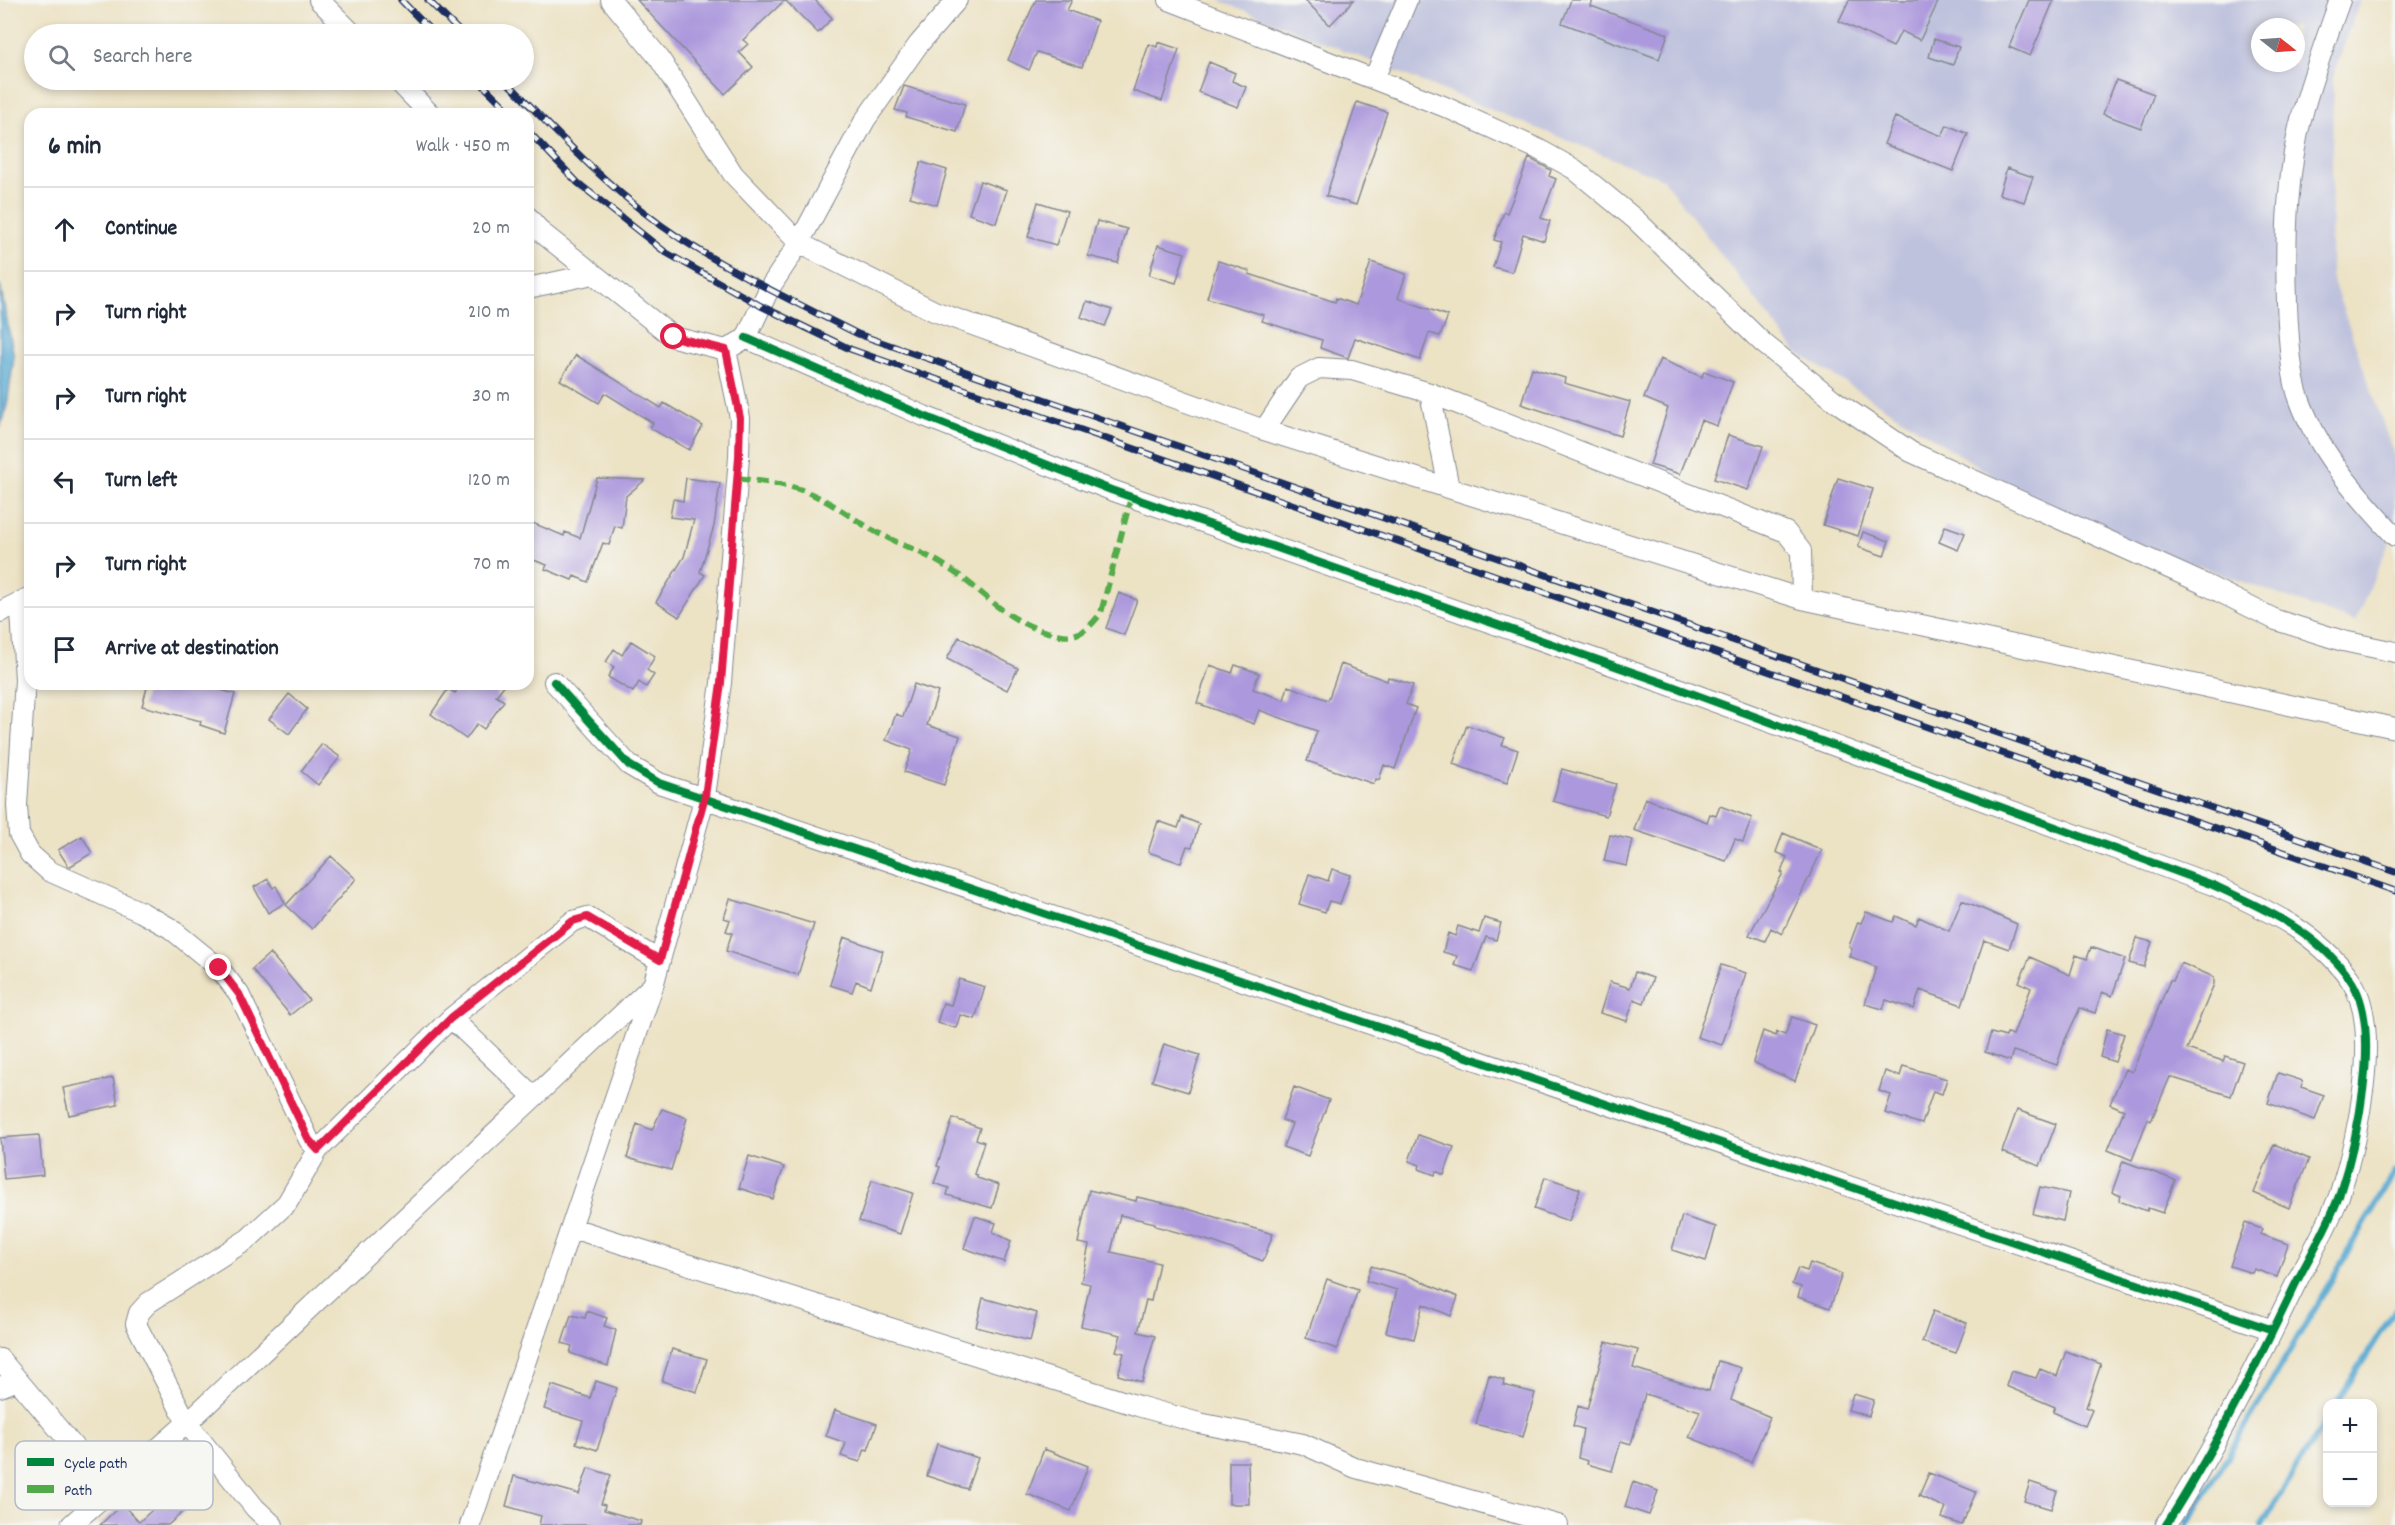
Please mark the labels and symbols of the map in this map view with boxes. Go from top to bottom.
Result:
north arrow [2251,18,2305,72]
route start [660,323,686,349]
route end [205,954,231,980]
legend [15,1441,213,1510]
text: Cycle path [64,1453,127,1476]
text: Path [64,1480,92,1503]

